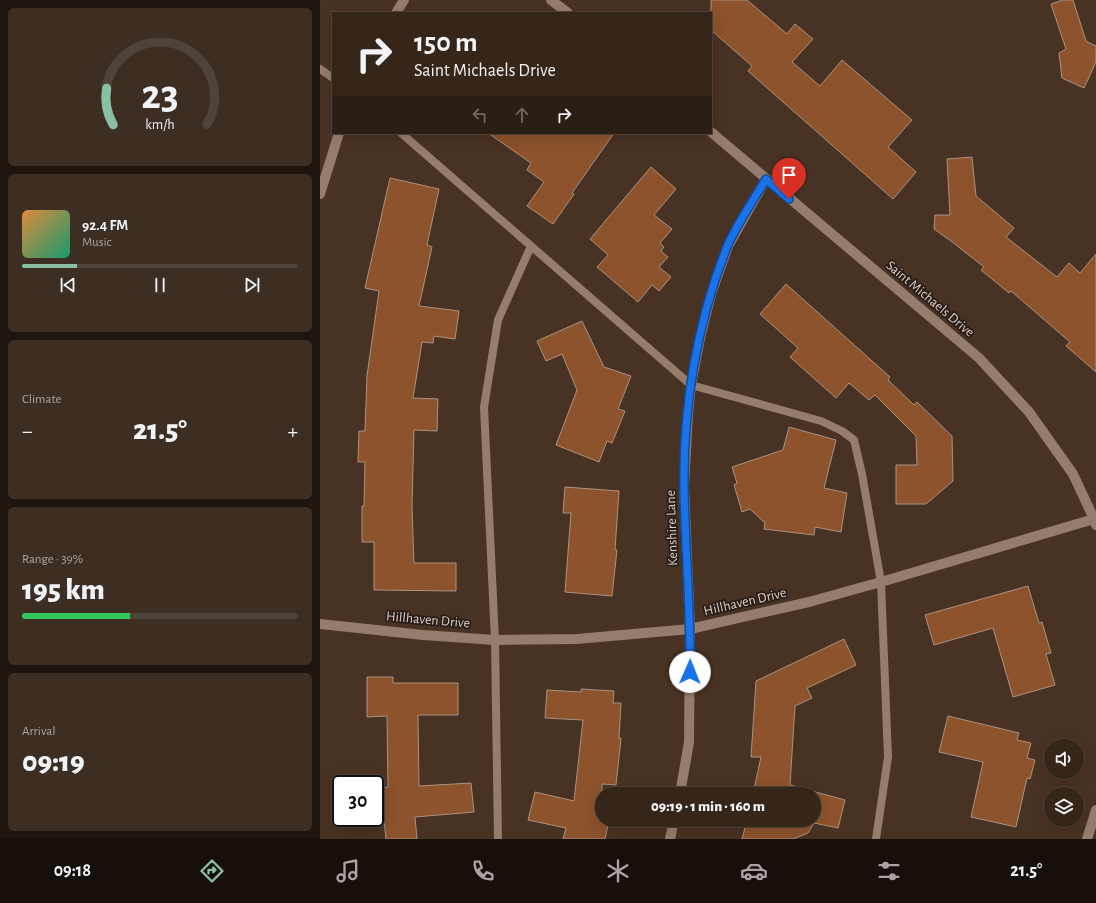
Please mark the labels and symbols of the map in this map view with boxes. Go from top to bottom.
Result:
pin [772,158,806,199]
street label: Saint Michaels Drive [883,258,977,340]
street label: Kenshire Lane [664,490,680,566]
street label: Hillhaven Drive [702,586,788,618]
street label: Hillhaven Drive [385,609,471,631]
position arrow [669,651,711,693]
speed limit sign: 30 [332,775,384,827]

